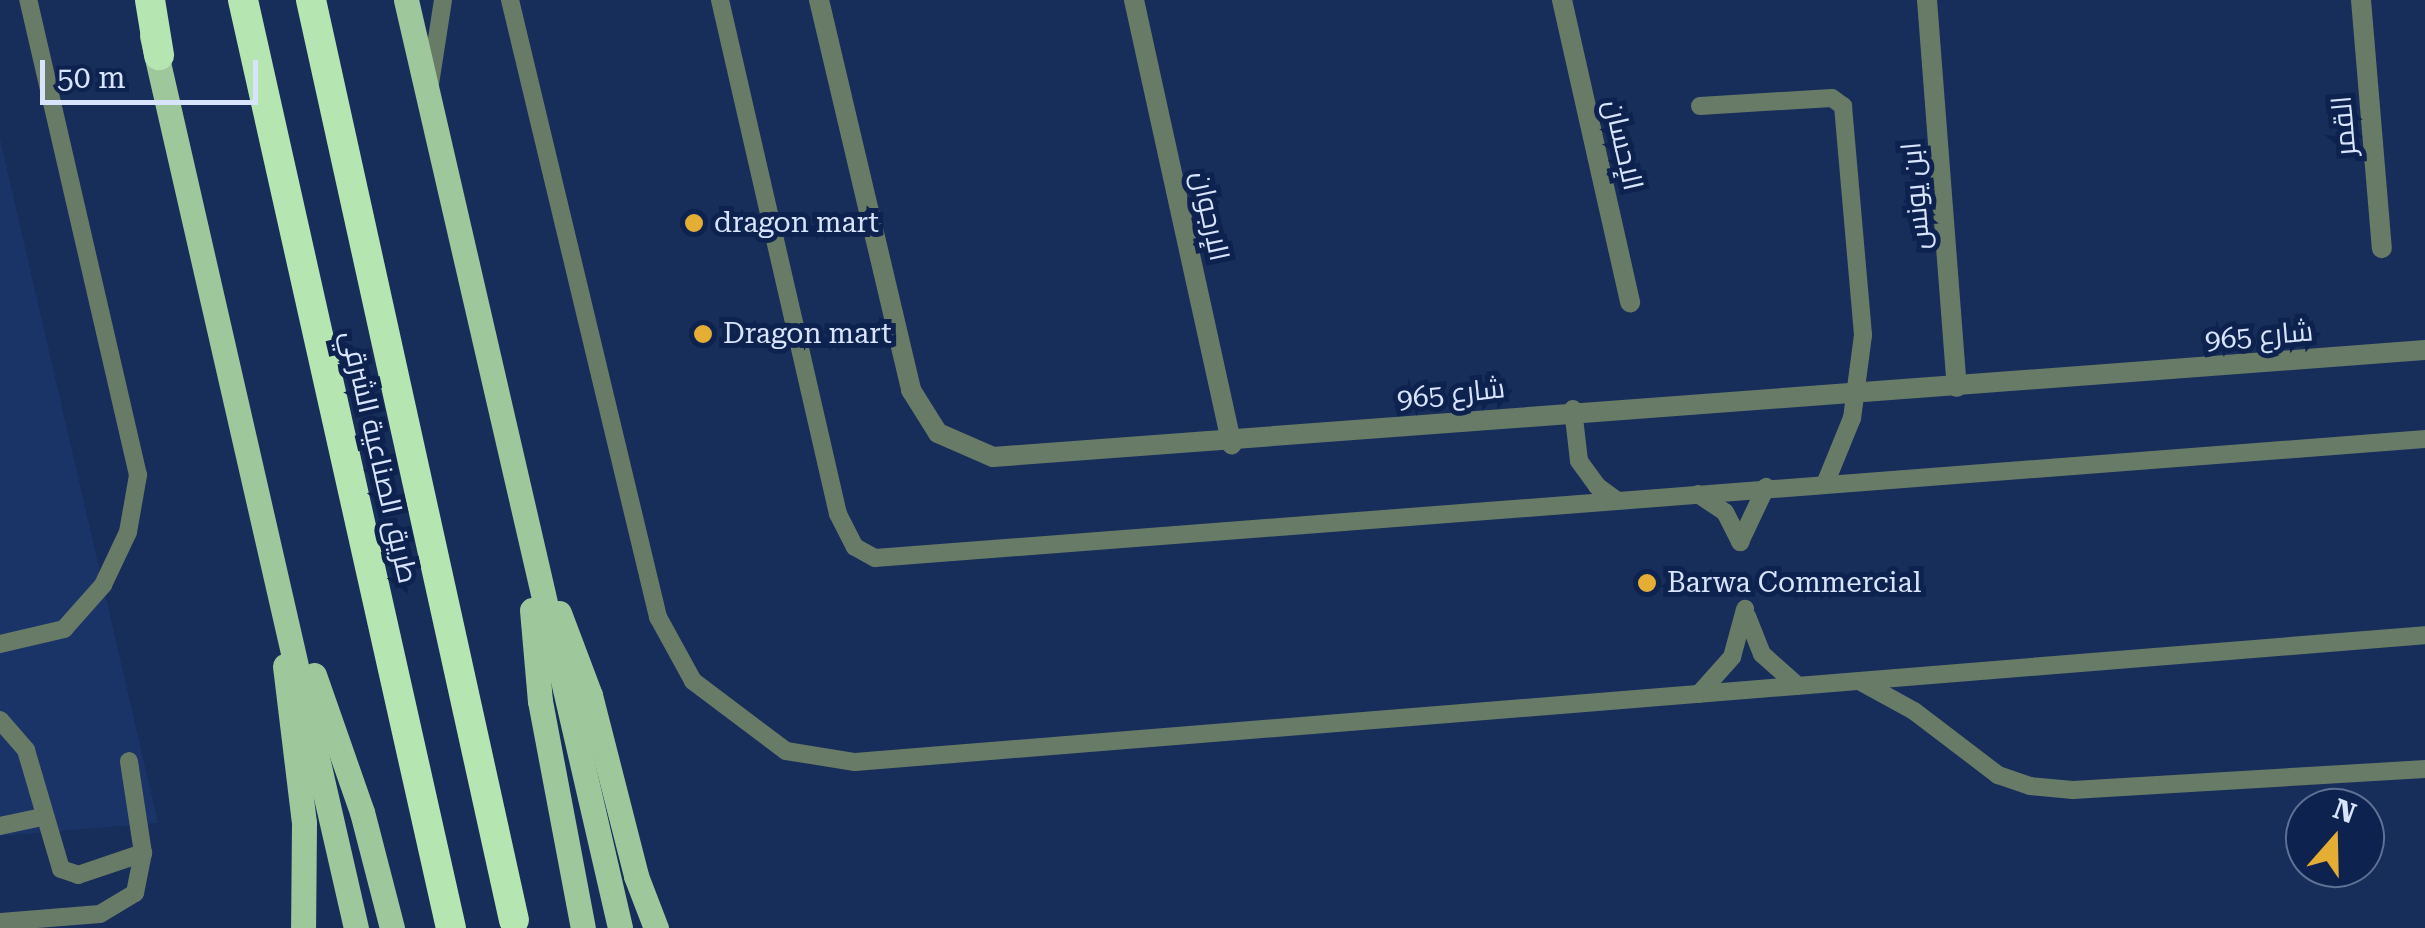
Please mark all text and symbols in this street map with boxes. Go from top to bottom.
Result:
scale bar [45,40,262,102]
text: 50 m [57,60,126,95]
street label: القمر [2325,94,2363,158]
street label: الإحسان [1596,96,1650,194]
street label: ابن يونس [1895,141,1937,251]
street label: الإرجوان [1184,168,1236,264]
place label: dragon mart [714,206,879,240]
marker: dragon mart [683,212,705,234]
street label: شارع 965 [2204,315,2314,357]
place label: Dragon mart [723,317,892,351]
marker: Dragon mart [692,323,714,345]
street label: طريق الصناعية الشرقي [334,327,424,587]
street label: شارع 965 [1395,372,1507,416]
place label: Barwa Commercial [1667,566,1921,600]
marker: Barwa Commercial [1636,572,1658,594]
north arrow [2285,788,2385,888]
text: N [2329,792,2361,830]

